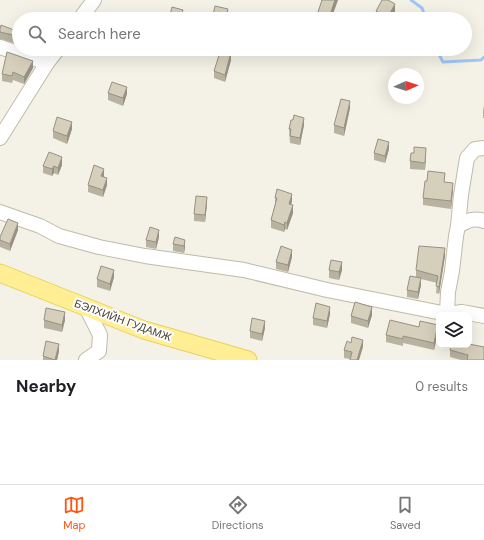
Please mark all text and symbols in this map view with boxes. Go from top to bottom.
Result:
search box [12,12,472,56]
icon: search [26,23,48,45]
text: Search here [58,24,141,44]
north arrow [388,68,424,104]
street label: БЭЛХИЙН ГУДАМЖ [72,296,174,344]
map controls [436,312,472,348]
button: layers [436,312,472,348]
text: Nearby [16,375,76,397]
text: 0 results [415,378,468,395]
tab: Map [63,494,85,532]
tab: Directions [212,494,264,532]
tab: Saved [390,494,421,532]

